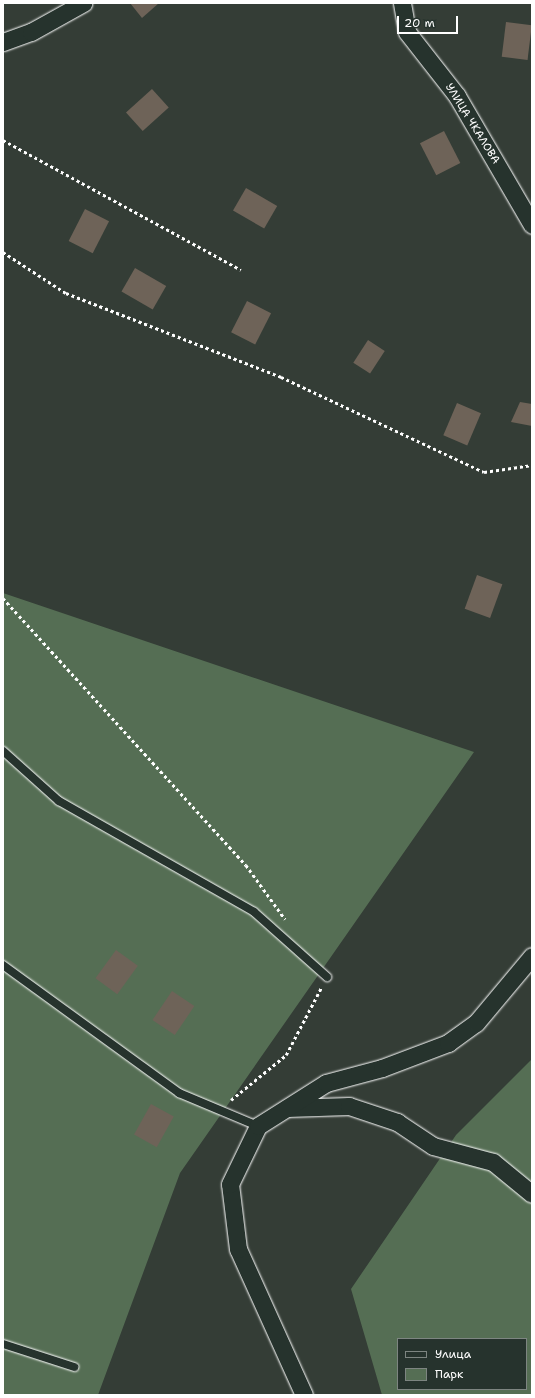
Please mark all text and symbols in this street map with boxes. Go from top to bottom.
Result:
scale bar [399,8,460,34]
text: 20 m [404,15,435,31]
street label: УЛИЦА ЧКАЛОВА [442,81,502,167]
legend [397,1338,527,1390]
text: Улица [435,1346,471,1362]
text: Парк [435,1366,463,1382]

